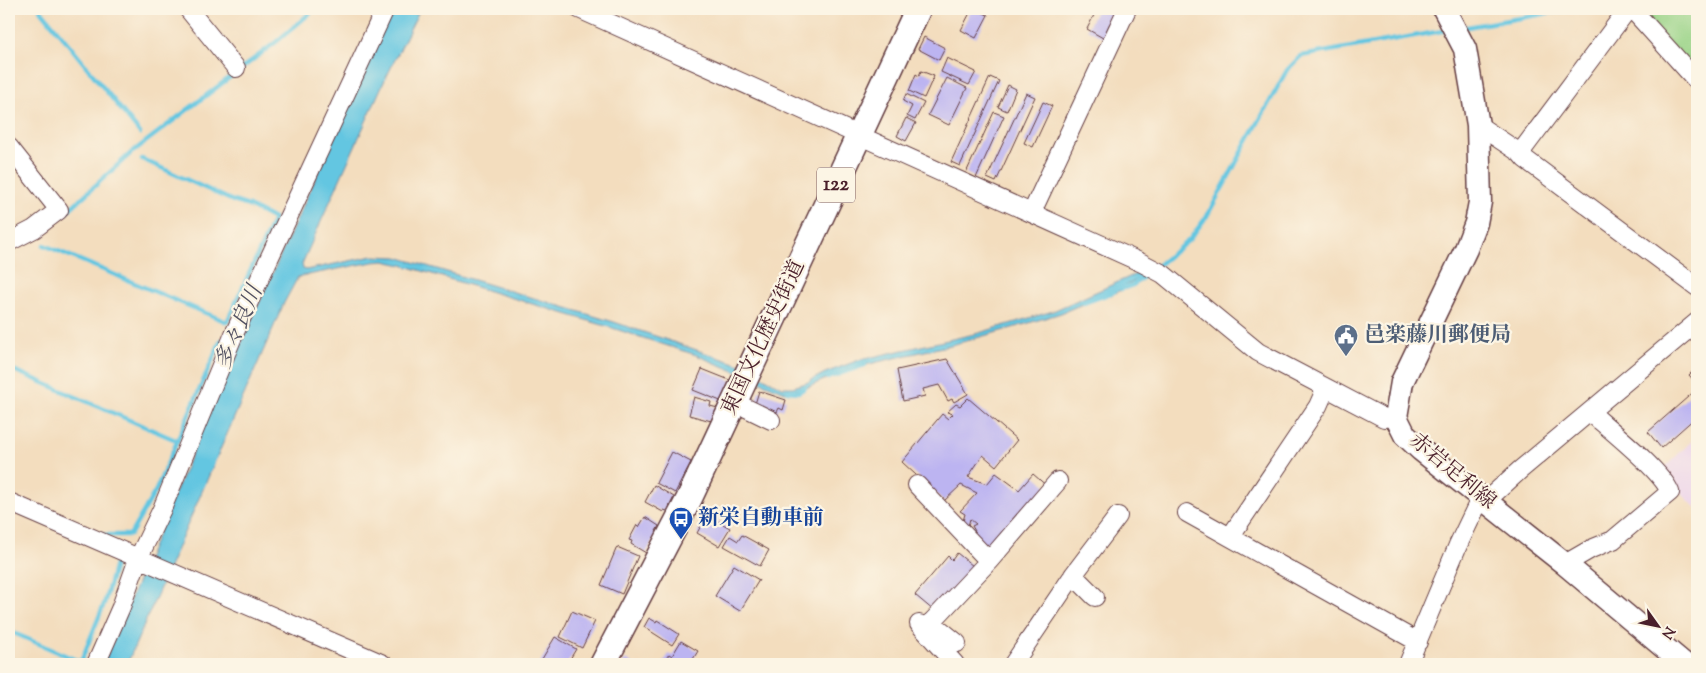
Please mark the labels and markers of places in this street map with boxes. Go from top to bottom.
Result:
place label: 邑楽藤川郵便局 [1364,321,1511,351]
public building icon: 邑楽藤川郵便局 [1333,323,1359,357]
place label: 新栄自動車前 [698,504,824,534]
bus stop icon: 新栄自動車前 [668,506,694,540]

